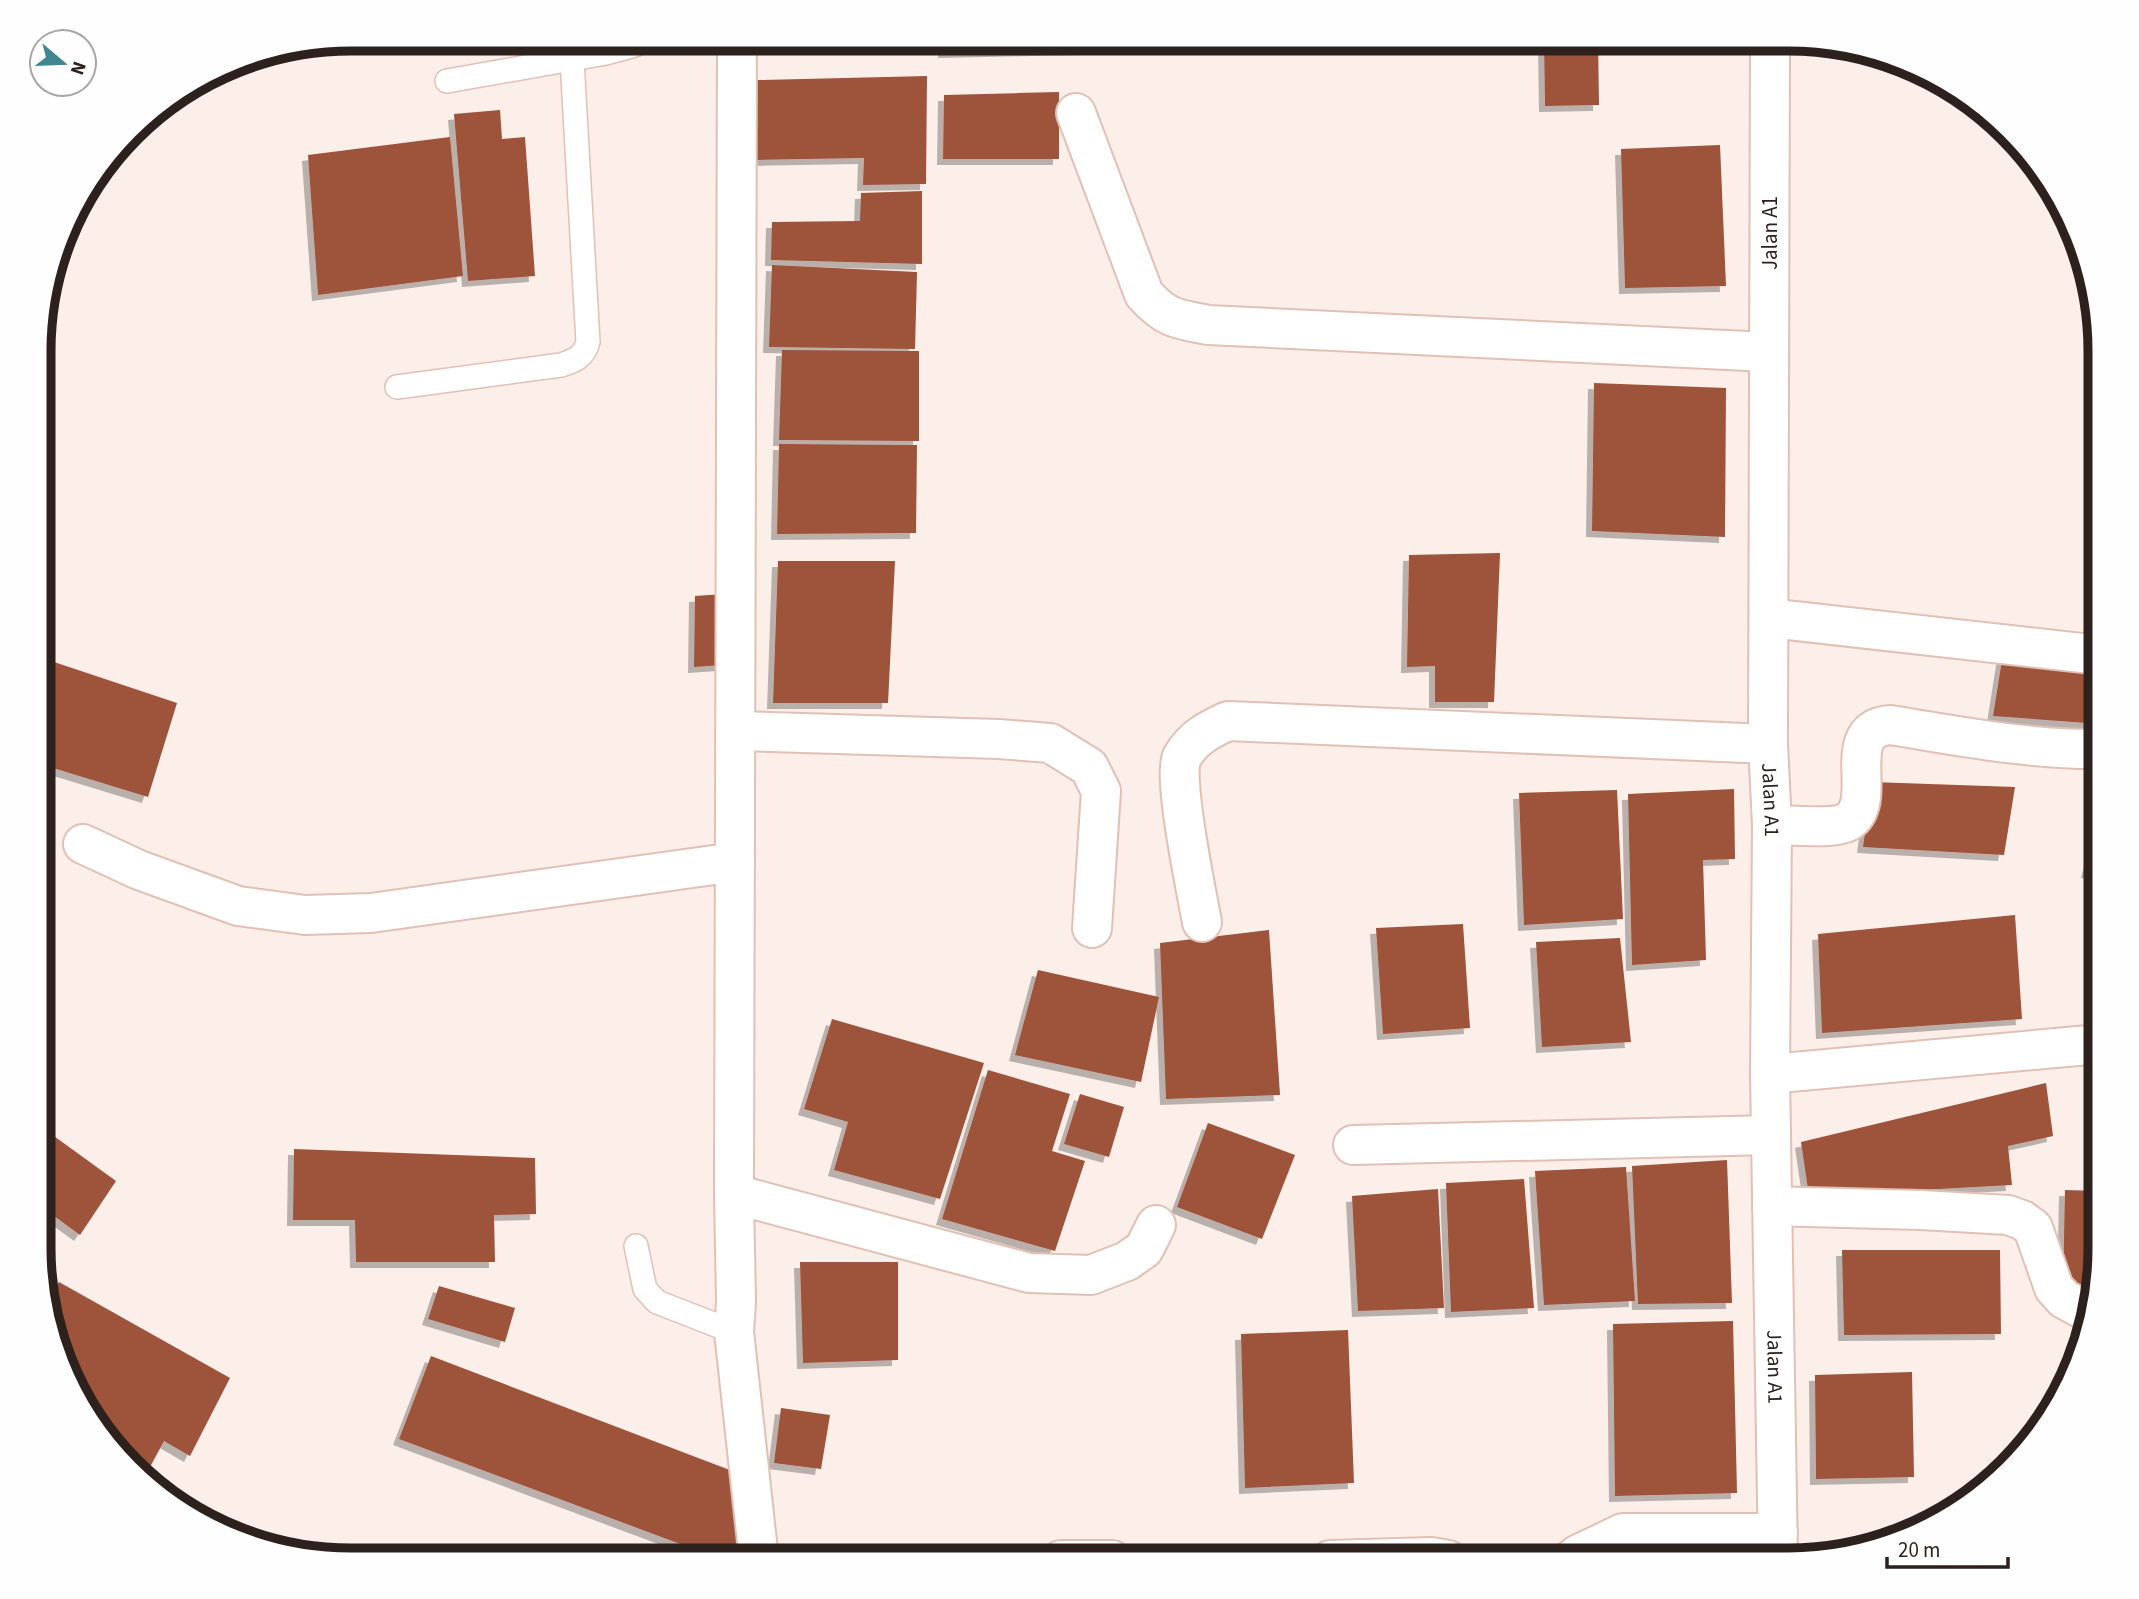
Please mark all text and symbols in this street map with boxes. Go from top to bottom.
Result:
north arrow [28,28,98,98]
text: N [63,58,92,78]
street label: Jalan A1 [1755,196,1785,270]
street label: Jalan A1 [1754,762,1787,837]
street label: Jalan A1 [1759,1330,1790,1404]
scale bar [1887,1526,2008,1570]
text: 20 m [1898,1535,1940,1565]

